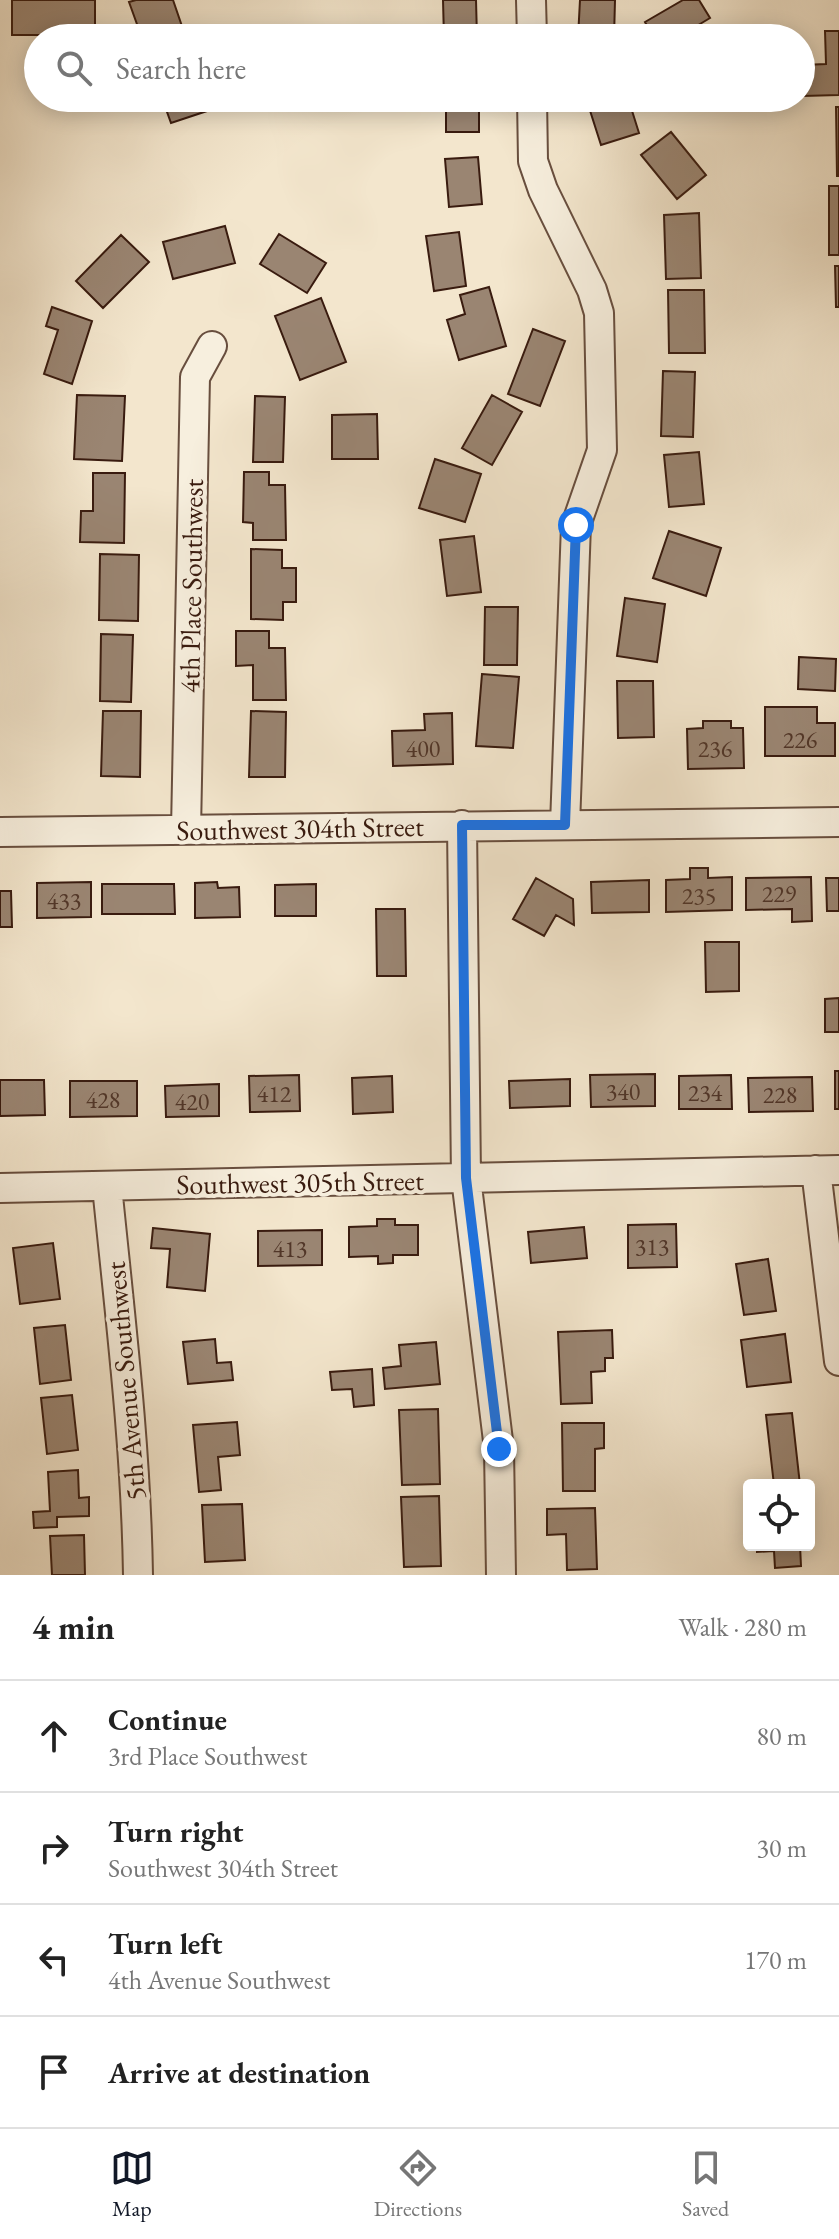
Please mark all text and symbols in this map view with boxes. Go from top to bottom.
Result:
search box [24,24,815,112]
icon: search [52,46,96,90]
text: Search here [116,49,246,88]
street label: 4th Place Southwest [171,478,211,693]
route start [558,507,594,543]
house number: 226 [783,724,817,755]
house number: 400 [406,733,440,764]
house number: 236 [698,733,732,764]
street label: Southwest 304th Street [176,808,424,848]
house number: 229 [762,878,797,909]
house number: 235 [682,880,716,911]
house number: 433 [47,885,81,916]
house number: 340 [606,1076,640,1107]
house number: 234 [688,1077,723,1108]
house number: 412 [257,1078,292,1109]
house number: 228 [763,1079,797,1110]
house number: 428 [86,1084,120,1115]
house number: 420 [175,1086,209,1117]
street label: Southwest 305th Street [176,1162,424,1202]
house number: 313 [635,1231,669,1262]
house number: 413 [273,1233,307,1264]
street label: 5th Avenue Southwest [97,1260,153,1502]
route end [481,1431,517,1467]
map controls [743,1479,815,1551]
button: locate [743,1479,815,1551]
text: 4 min [32,1605,115,1649]
text: Walk · 280 m [679,1610,807,1644]
text: Continue [108,1700,227,1739]
icon: ahead [32,1714,76,1758]
text: 80 m [757,1719,807,1753]
text: 3rd Place Southwest [108,1739,307,1773]
text: Turn right [108,1812,244,1851]
icon: right [32,1826,76,1870]
text: 30 m [757,1831,807,1865]
text: Southwest 304th Street [108,1851,338,1885]
text: Turn left [108,1924,222,1963]
icon: left [32,1938,76,1982]
text: 170 m [744,1943,807,1977]
text: 4th Avenue Southwest [108,1963,330,1997]
icon: arrive [32,2050,76,2094]
text: Arrive at destination [108,2053,370,2092]
tab: Map [110,2146,154,2223]
tab: Directions [374,2146,462,2223]
tab: Saved [682,2146,729,2223]

